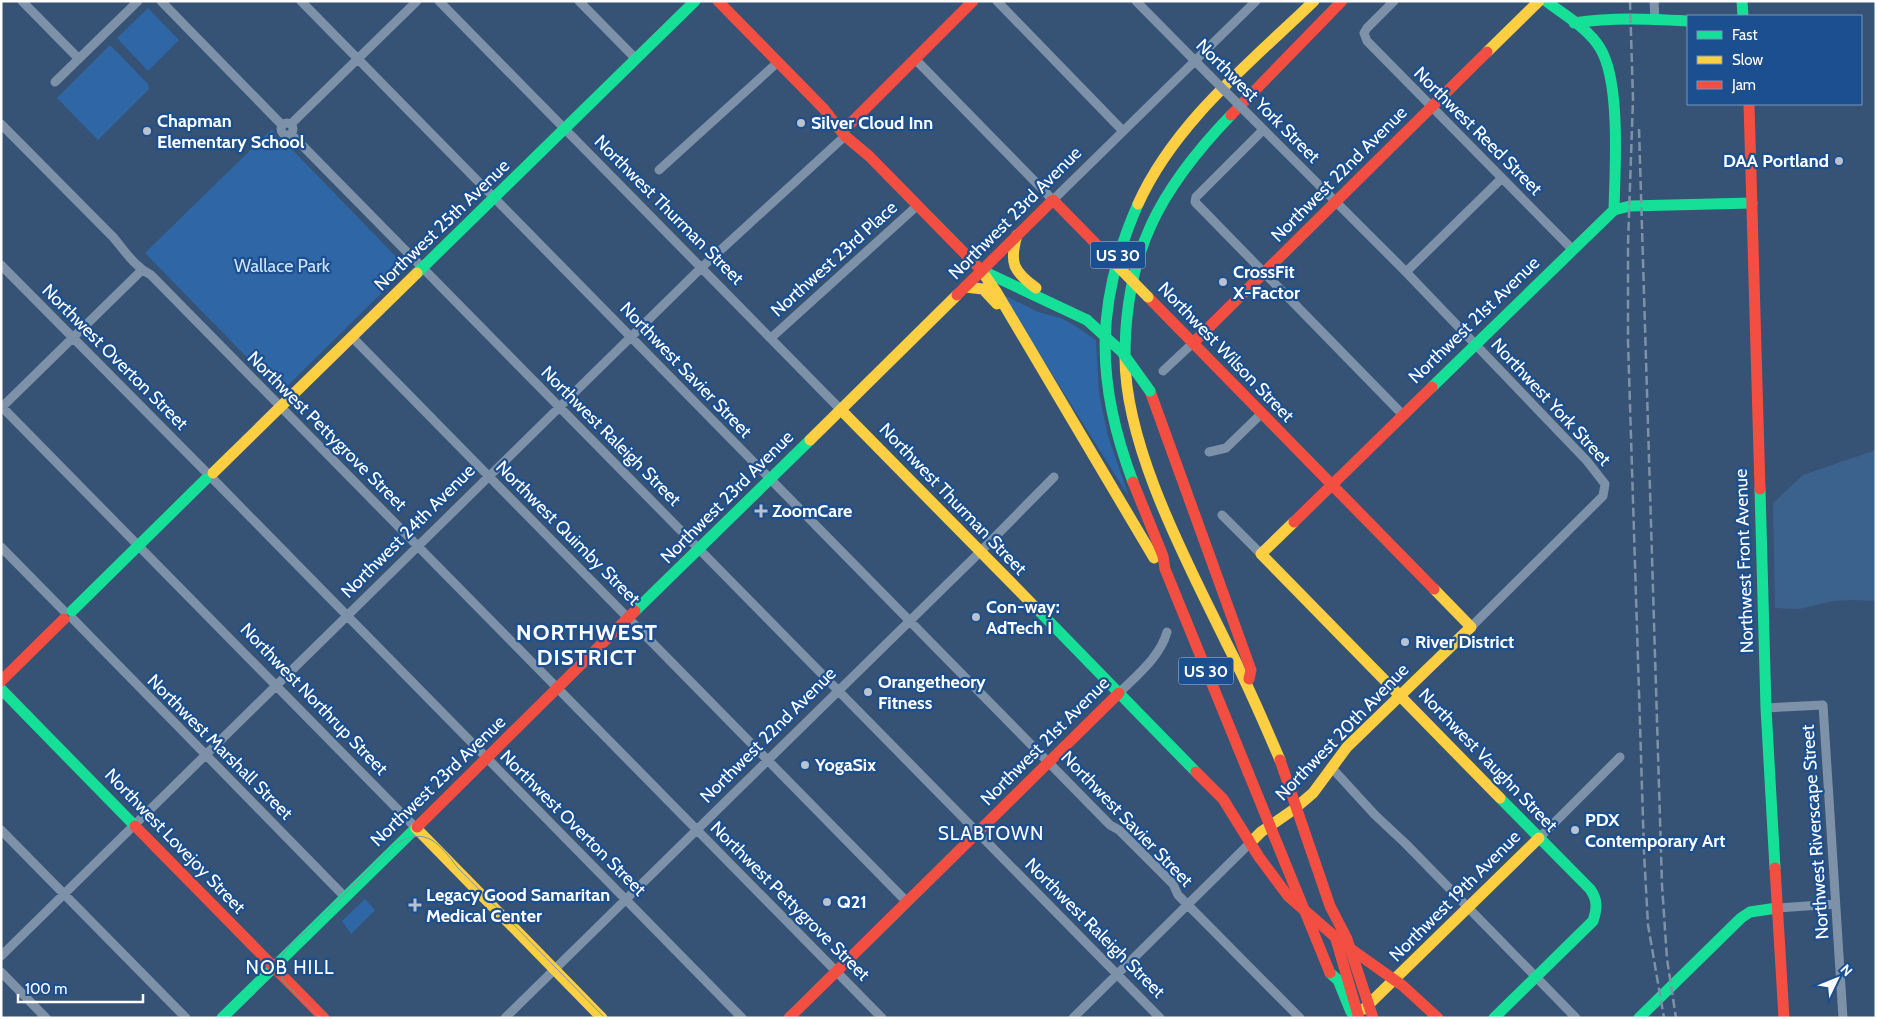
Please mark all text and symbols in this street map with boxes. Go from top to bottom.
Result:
legend [1687,15,1862,105]
text: Fast [1732,26,1757,44]
street label: Northwest York Street [1192,35,1324,167]
text: Slow [1732,51,1763,69]
street label: Northwest Reed Street [1409,62,1547,200]
text: Jam [1731,76,1756,94]
street label: Northwest 22nd Avenue [1266,101,1412,247]
place label: Chapman Elementary School [157,110,305,153]
place label: Silver Cloud Inn [811,112,933,134]
marker: Silver Cloud Inn [795,117,807,129]
marker: Chapman Elementary School [141,125,153,137]
street label: Northwest Thurman Street [590,131,748,289]
street label: Northwest 23rd Avenue [944,142,1086,284]
place label: DAA Portland [1723,150,1829,172]
street label: Northwest 25th Avenue [370,155,514,295]
marker: DAA Portland [1833,155,1845,167]
street label: Northwest 23rd Place [766,196,902,322]
road number: US 30 [1090,242,1146,268]
street label: Northwest 21st Avenue [1404,252,1544,388]
park label: Wallace Park [234,255,331,277]
place label: CrossFit X-Factor [1232,261,1300,304]
marker: CrossFit X-Factor [1217,276,1229,288]
street label: Northwest Wilson Street [1153,277,1299,427]
street label: Northwest Overton Street [38,280,192,434]
street label: Northwest Savier Street [616,298,756,442]
street label: Northwest York Street [1486,334,1616,470]
street label: Northwest Pettygrove Street [243,347,411,515]
street label: Northwest Raleigh Street [536,361,686,511]
street label: Northwest Thurman Street [875,418,1031,580]
street label: Northwest 23rd Avenue [656,426,798,568]
street label: Northwest Quimby Street [491,456,645,610]
street label: Northwest 24th Avenue [337,460,479,602]
street label: Northwest Front Avenue [1730,468,1758,654]
place label: ZoomCare [772,500,852,522]
marker: ZoomCare [754,504,768,518]
place label: Con-way: AdTech I [986,596,1060,639]
marker: Con-way: AdTech I [970,611,982,623]
street label: Northwest Northrup Street [236,618,392,780]
district label: NORTHWEST DISTRICT [516,619,658,671]
place label: River District [1415,631,1514,653]
marker: River District [1399,636,1411,648]
road number: US 30 [1178,658,1234,684]
street label: Northwest 20th Avenue [1271,659,1413,805]
street label: Northwest 22nd Avenue [695,662,841,808]
street label: Northwest Marshall Street [143,670,297,824]
place label: Orangetheory Fitness [878,671,986,714]
street label: Northwest 21st Avenue [976,672,1114,810]
street label: Northwest Vaughn Street [1414,684,1562,836]
marker: Orangetheory Fitness [862,686,874,698]
street label: Northwest 23rd Avenue [366,711,510,851]
street label: Northwest Riverscape Street [1797,724,1833,940]
street label: Northwest Overton Street [496,746,650,900]
street label: Northwest Savier Street [1057,747,1197,891]
place label: YogaSix [814,754,876,776]
marker: YogaSix [799,759,811,771]
street label: Northwest Lovejoy Street [100,764,250,918]
place label: PDX Contemporary Art [1585,809,1725,852]
street label: Northwest Pettygrove Street [706,817,874,985]
district label: SLABTOWN [938,822,1044,845]
marker: PDX Contemporary Art [1569,824,1581,836]
street label: Northwest 19th Avenue [1385,826,1525,966]
street label: Northwest Raleigh Street [1020,853,1170,1003]
place label: Legacy Good Samaritan Medical Center [426,884,610,927]
place label: Q21 [837,891,867,913]
marker: Q21 [821,896,833,908]
marker: Legacy Good Samaritan Medical Center [408,898,422,912]
north arrow [1812,954,1862,1004]
district label: NOB HILL [246,956,334,979]
text: N [1837,960,1856,980]
scale bar [18,972,142,1004]
text: 100 m [25,980,67,998]

